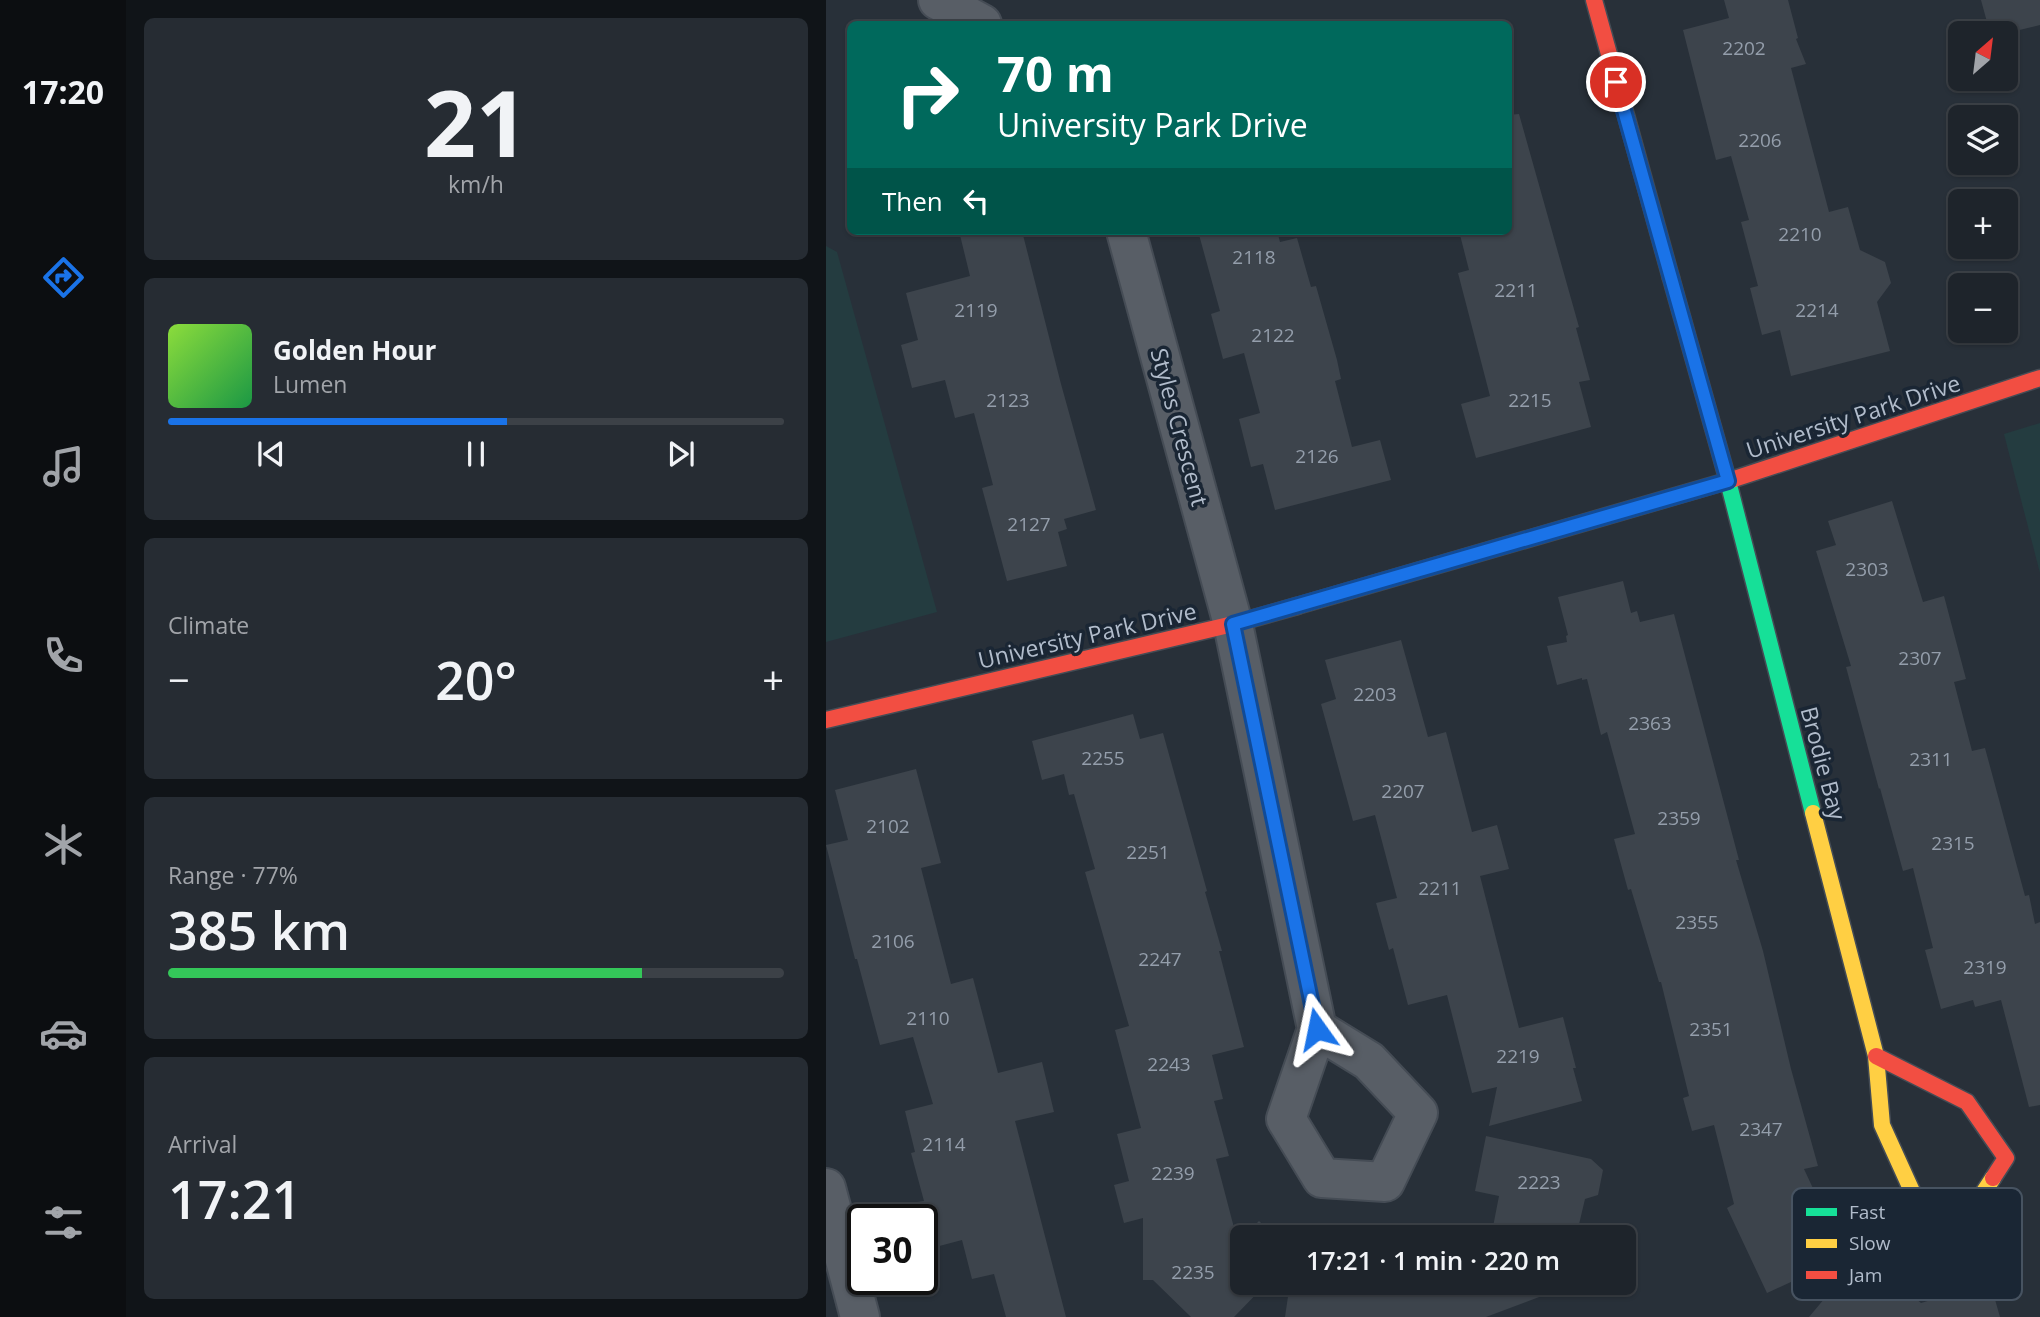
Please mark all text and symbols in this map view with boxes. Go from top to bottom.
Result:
north arrow [1948,21,2018,91]
map controls [1948,21,2018,343]
house number: 2202 [1722,35,1766,61]
text: 70 m [997,40,1114,106]
icon: right [882,49,973,140]
pin [1586,52,1646,112]
text: 21 [424,60,528,184]
icon: arrive [1597,63,1635,101]
text: 17:20 [22,70,104,113]
text: University Park Drive [997,103,1308,146]
button: layers [1948,105,2018,175]
house number: 2206 [1738,127,1782,153]
text: km/h [448,168,504,200]
icon: left [957,182,995,220]
text: Then [882,183,943,219]
button: + [1948,189,2018,259]
house number: 2210 [1778,221,1822,247]
house number: 2118 [1232,244,1276,270]
icon: directions [39,253,88,302]
button: − [1948,273,2018,343]
house number: 2211 [1494,277,1538,303]
house number: 2119 [954,297,998,323]
house number: 2214 [1795,297,1839,323]
house number: 2122 [1251,322,1295,348]
text: Golden Hour [273,332,436,368]
street label: Styles Crescent [1144,345,1216,509]
street label: University Park Drive [1742,366,1964,466]
text: Lumen [273,368,347,400]
house number: 2123 [986,387,1030,413]
house number: 2215 [1508,387,1552,413]
icon: previous [252,435,290,473]
icon: pause [457,435,495,473]
icon: next [662,435,700,473]
icon: music [39,442,88,491]
house number: 2126 [1295,443,1339,469]
house number: 2127 [1007,511,1051,537]
house number: 2303 [1845,556,1889,582]
street label: University Park Drive [975,594,1199,676]
text: Climate [168,609,249,641]
icon: phone [39,631,88,680]
text: 20° [435,644,517,715]
house number: 2307 [1898,645,1942,671]
text: − [168,653,190,705]
text: + [762,653,784,705]
house number: 2203 [1353,681,1397,707]
street label: Brodie Bay [1794,703,1855,824]
house number: 2363 [1628,710,1672,736]
house number: 2255 [1081,745,1125,771]
house number: 2311 [1909,746,1953,772]
house number: 2207 [1381,778,1425,804]
house number: 2359 [1657,805,1701,831]
house number: 2102 [866,813,910,839]
icon: climate [39,820,88,869]
house number: 2315 [1931,830,1975,856]
house number: 2251 [1126,839,1170,865]
text: Range · 77% [168,859,298,891]
house number: 2211 [1418,875,1462,901]
text: 385 km [168,894,350,965]
house number: 2355 [1675,909,1719,935]
house number: 2106 [871,928,915,954]
house number: 2247 [1138,946,1182,972]
house number: 2319 [1963,954,2007,980]
position arrow [1280,992,1354,1066]
house number: 2110 [906,1005,950,1031]
icon: car [39,1009,88,1058]
house number: 2351 [1689,1016,1733,1042]
house number: 2219 [1496,1043,1540,1069]
house number: 2243 [1147,1051,1191,1077]
house number: 2347 [1739,1116,1783,1142]
text: Arrival [168,1128,237,1160]
house number: 2114 [922,1131,966,1157]
house number: 2239 [1151,1160,1195,1186]
text: 17:21 [168,1163,301,1234]
house number: 2223 [1517,1169,1561,1195]
legend [1792,1188,2022,1300]
icon: filters [39,1198,88,1247]
text: Fast [1849,1199,1885,1225]
speed limit sign: 30 [847,1204,938,1295]
text: Slow [1849,1230,1891,1256]
text: 17:21 · 1 min · 220 m [1306,1242,1560,1278]
house number: 2235 [1171,1259,1215,1285]
text: Jam [1847,1262,1882,1288]

